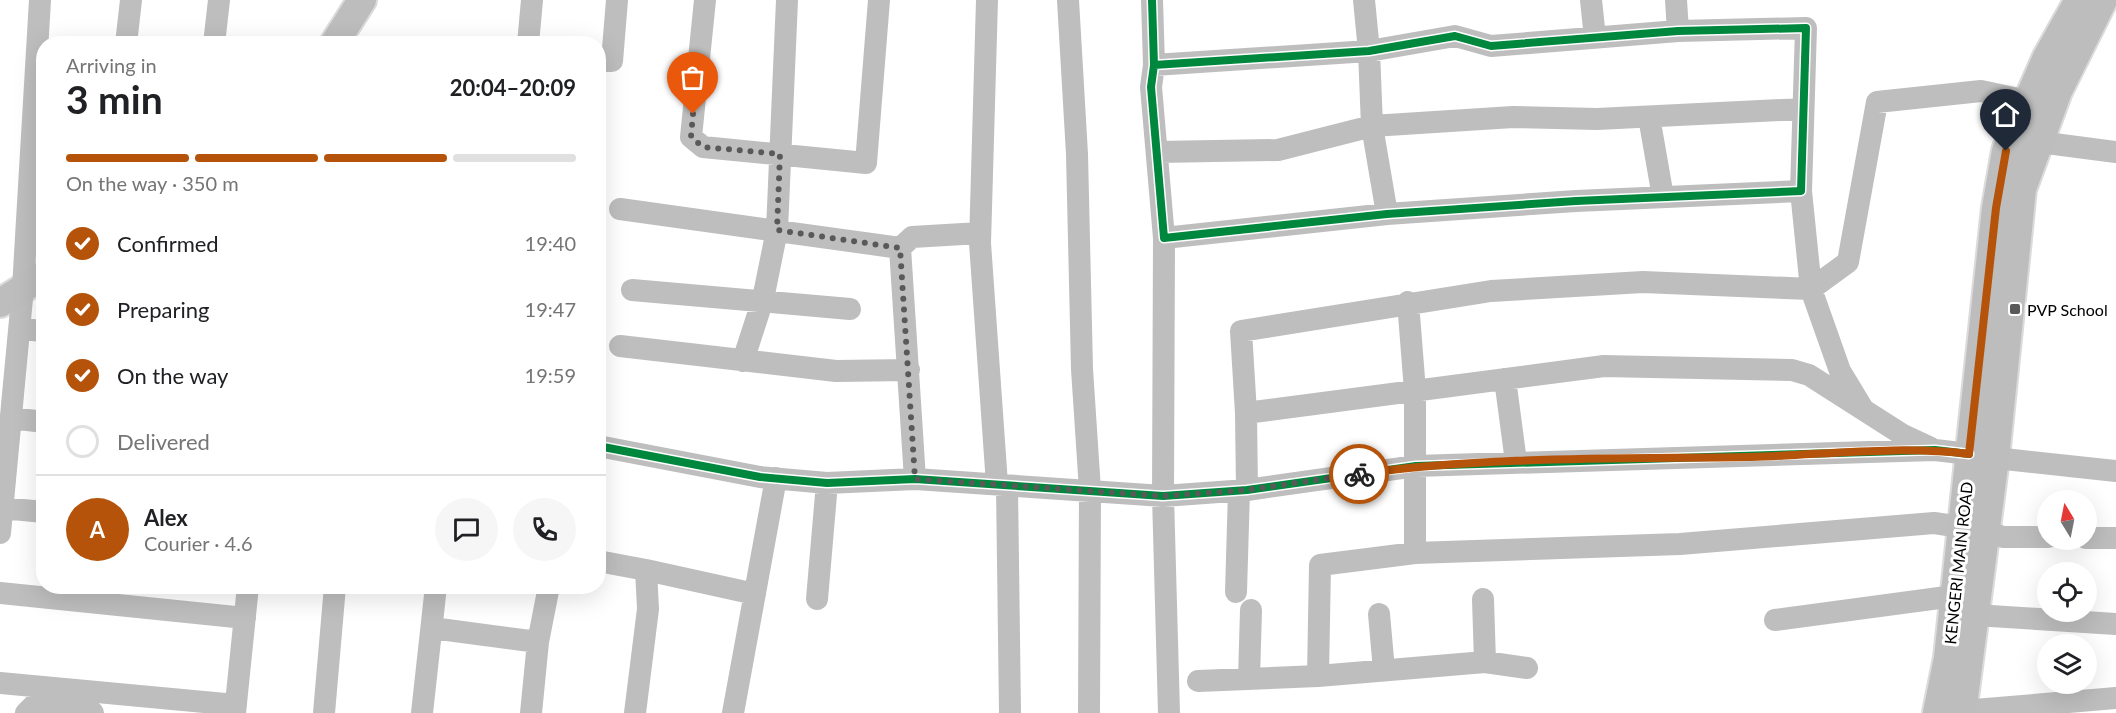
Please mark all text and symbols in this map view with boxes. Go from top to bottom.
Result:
pin [667,52,718,114]
text: Arriving in [66,53,157,77]
icon: bag [676,61,709,94]
text: 20:04–20:09 [450,74,576,101]
text: 3 min [66,76,163,122]
pin [1980,89,2031,151]
icon: home [1989,98,2022,131]
text: On the way · 350 m [66,171,239,195]
icon: check [66,227,99,260]
text: Confirmed [117,230,219,257]
text: 19:40 [525,231,576,255]
icon: check [66,293,99,326]
text: Preparing [117,296,209,323]
text: 19:47 [525,297,576,321]
place label: PVP School [2027,300,2108,319]
marker: PVP School [2008,302,2022,316]
icon: check [66,359,99,392]
text: On the way [117,362,228,389]
text: 19:59 [525,363,576,387]
text: Delivered [117,428,210,455]
courier [1329,444,1389,504]
icon: bike [1343,458,1376,491]
street label: KENGERI MAIN ROAD [1940,481,1976,645]
north arrow [2037,490,2097,550]
map controls [2037,490,2097,694]
button: chat [435,498,498,561]
button: phone [513,498,576,561]
text: Alex [144,504,188,531]
text: A [90,516,105,543]
text: Courier · 4.6 [144,531,253,555]
button: locate [2037,562,2097,622]
button: layers [2037,634,2097,694]

